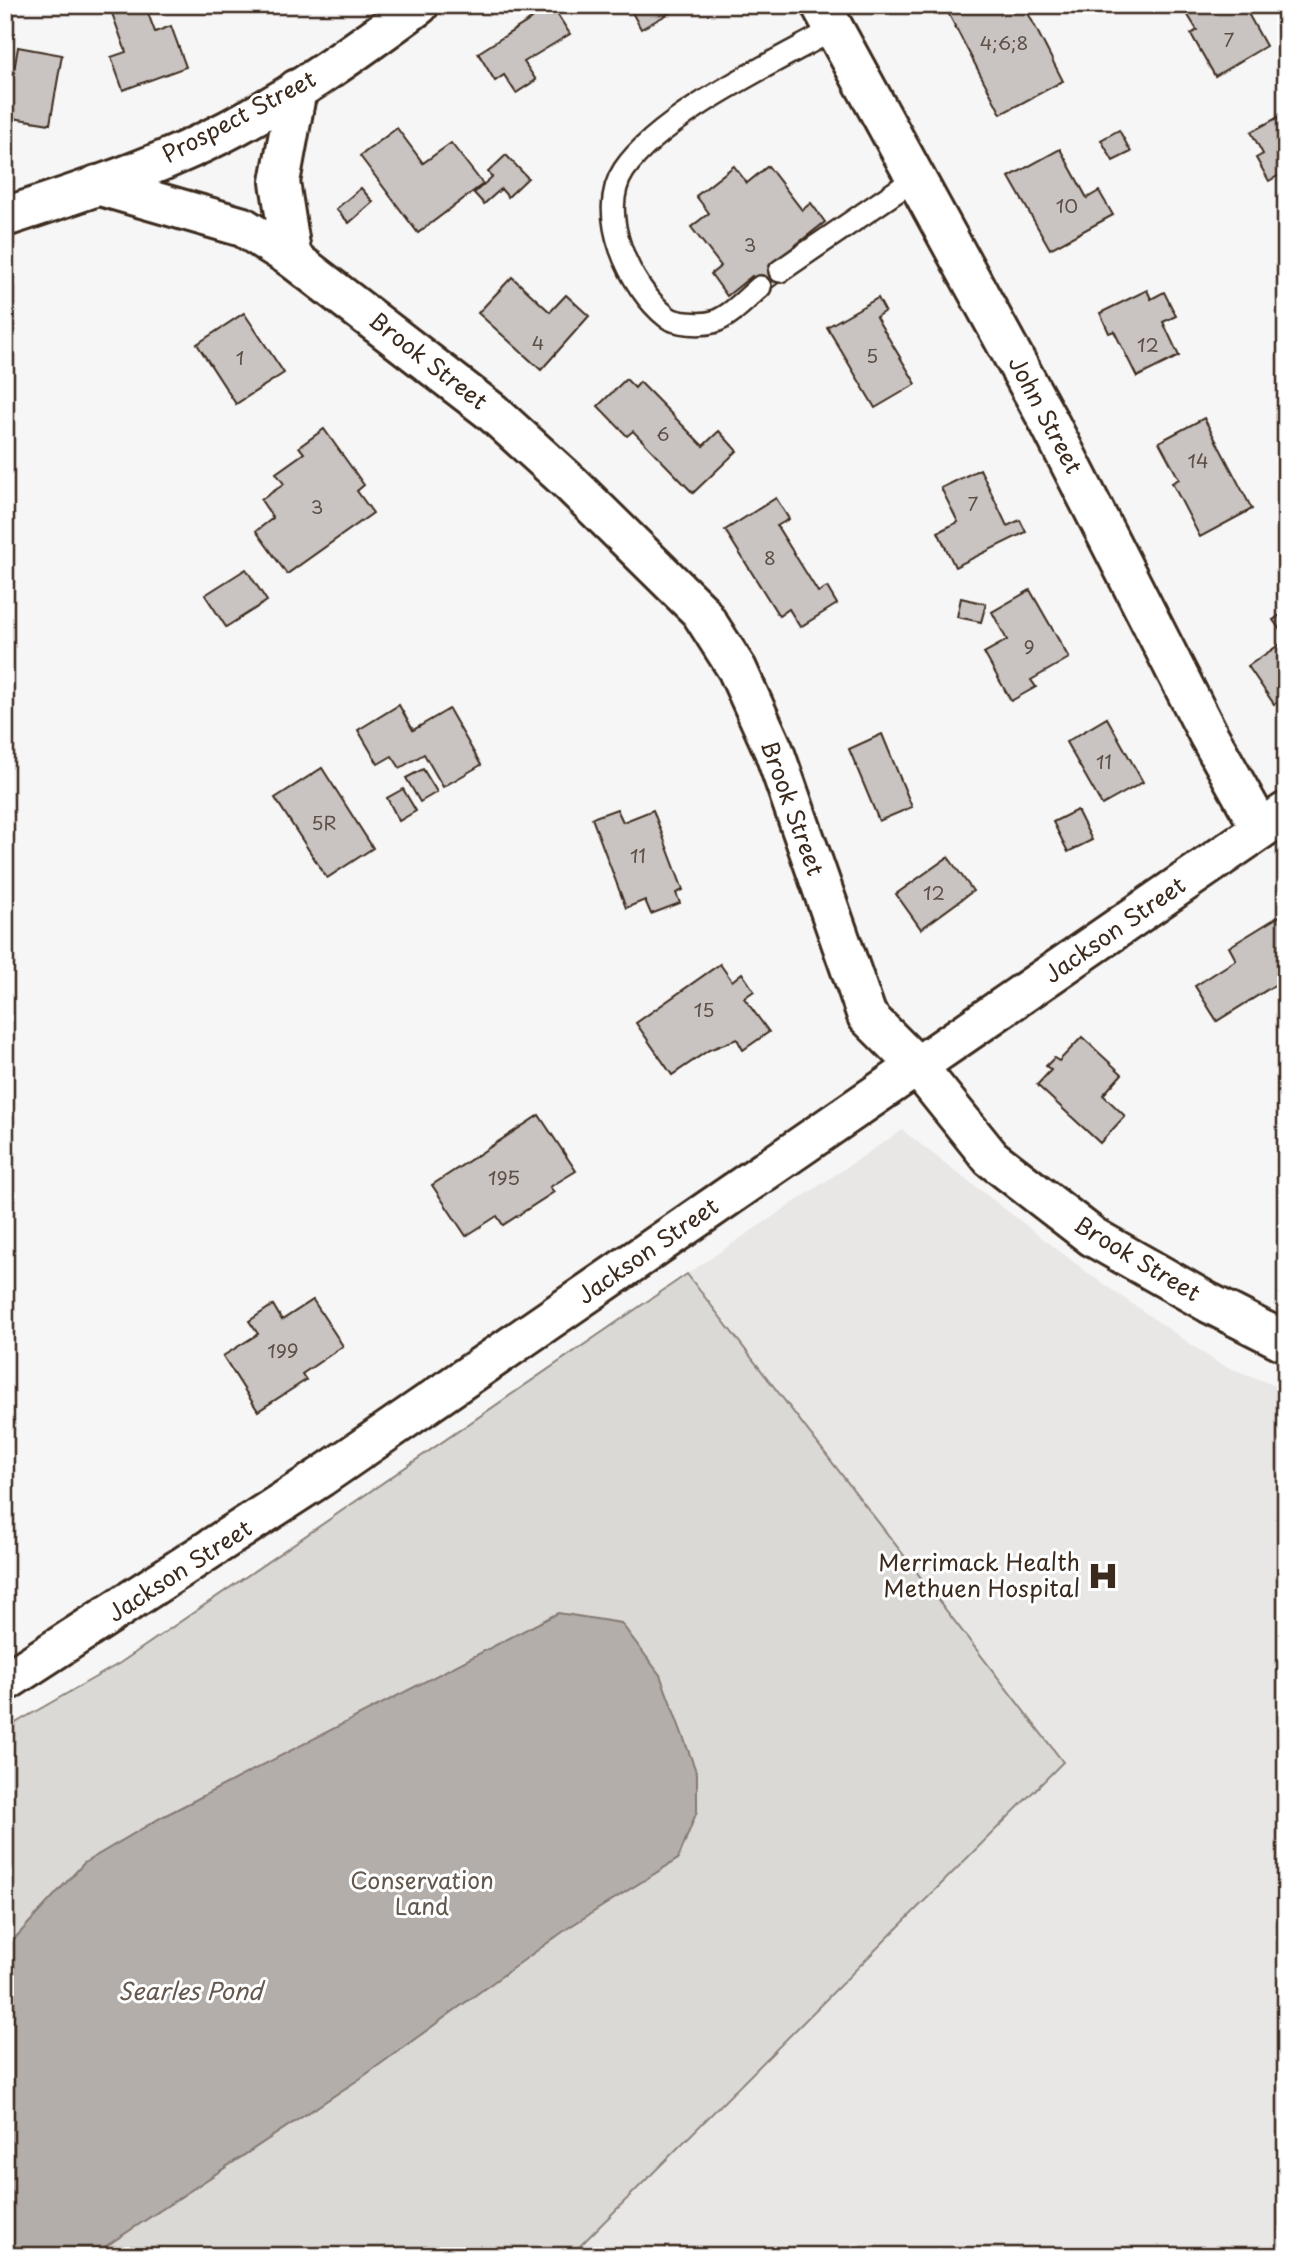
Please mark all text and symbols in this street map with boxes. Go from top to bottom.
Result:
house number: 7 [1224,25,1235,53]
house number: 4;6;8 [980,28,1028,56]
street label: Prospect Street [155,60,321,171]
house number: 10 [1056,191,1078,219]
house number: 3 [744,230,756,258]
street label: Brook Street [362,302,496,417]
house number: 4 [532,328,544,356]
house number: 12 [1137,330,1159,358]
house number: 5 [866,341,878,369]
house number: 1 [236,343,244,371]
street label: John Street [1000,349,1092,480]
house number: 6 [656,419,670,447]
house number: 14 [1187,446,1209,474]
house number: 7 [968,489,979,517]
house number: 3 [311,492,323,520]
house number: 8 [764,543,776,571]
house number: 9 [1023,632,1035,660]
street label: Brook Street [753,735,834,880]
house number: 11 [1096,747,1112,775]
house number: 5R [311,808,337,836]
house number: 11 [630,841,646,869]
street label: Jackson Street [1036,867,1192,991]
house number: 12 [923,878,945,906]
house number: 15 [694,995,714,1023]
house number: 195 [488,1163,520,1191]
street label: Jackson Street [569,1188,725,1312]
street label: Brook Street [1068,1206,1208,1309]
house number: 199 [267,1336,299,1364]
street label: Jackson Street [100,1510,258,1630]
place label: Merrimack Health Methuen Hospital [878,1544,1080,1605]
hospital icon: Merrimack Health Methuen Hospital [1086,1559,1120,1593]
park label: Conservation Land [350,1862,494,1923]
water label: Searles Pond [118,1972,266,2008]

